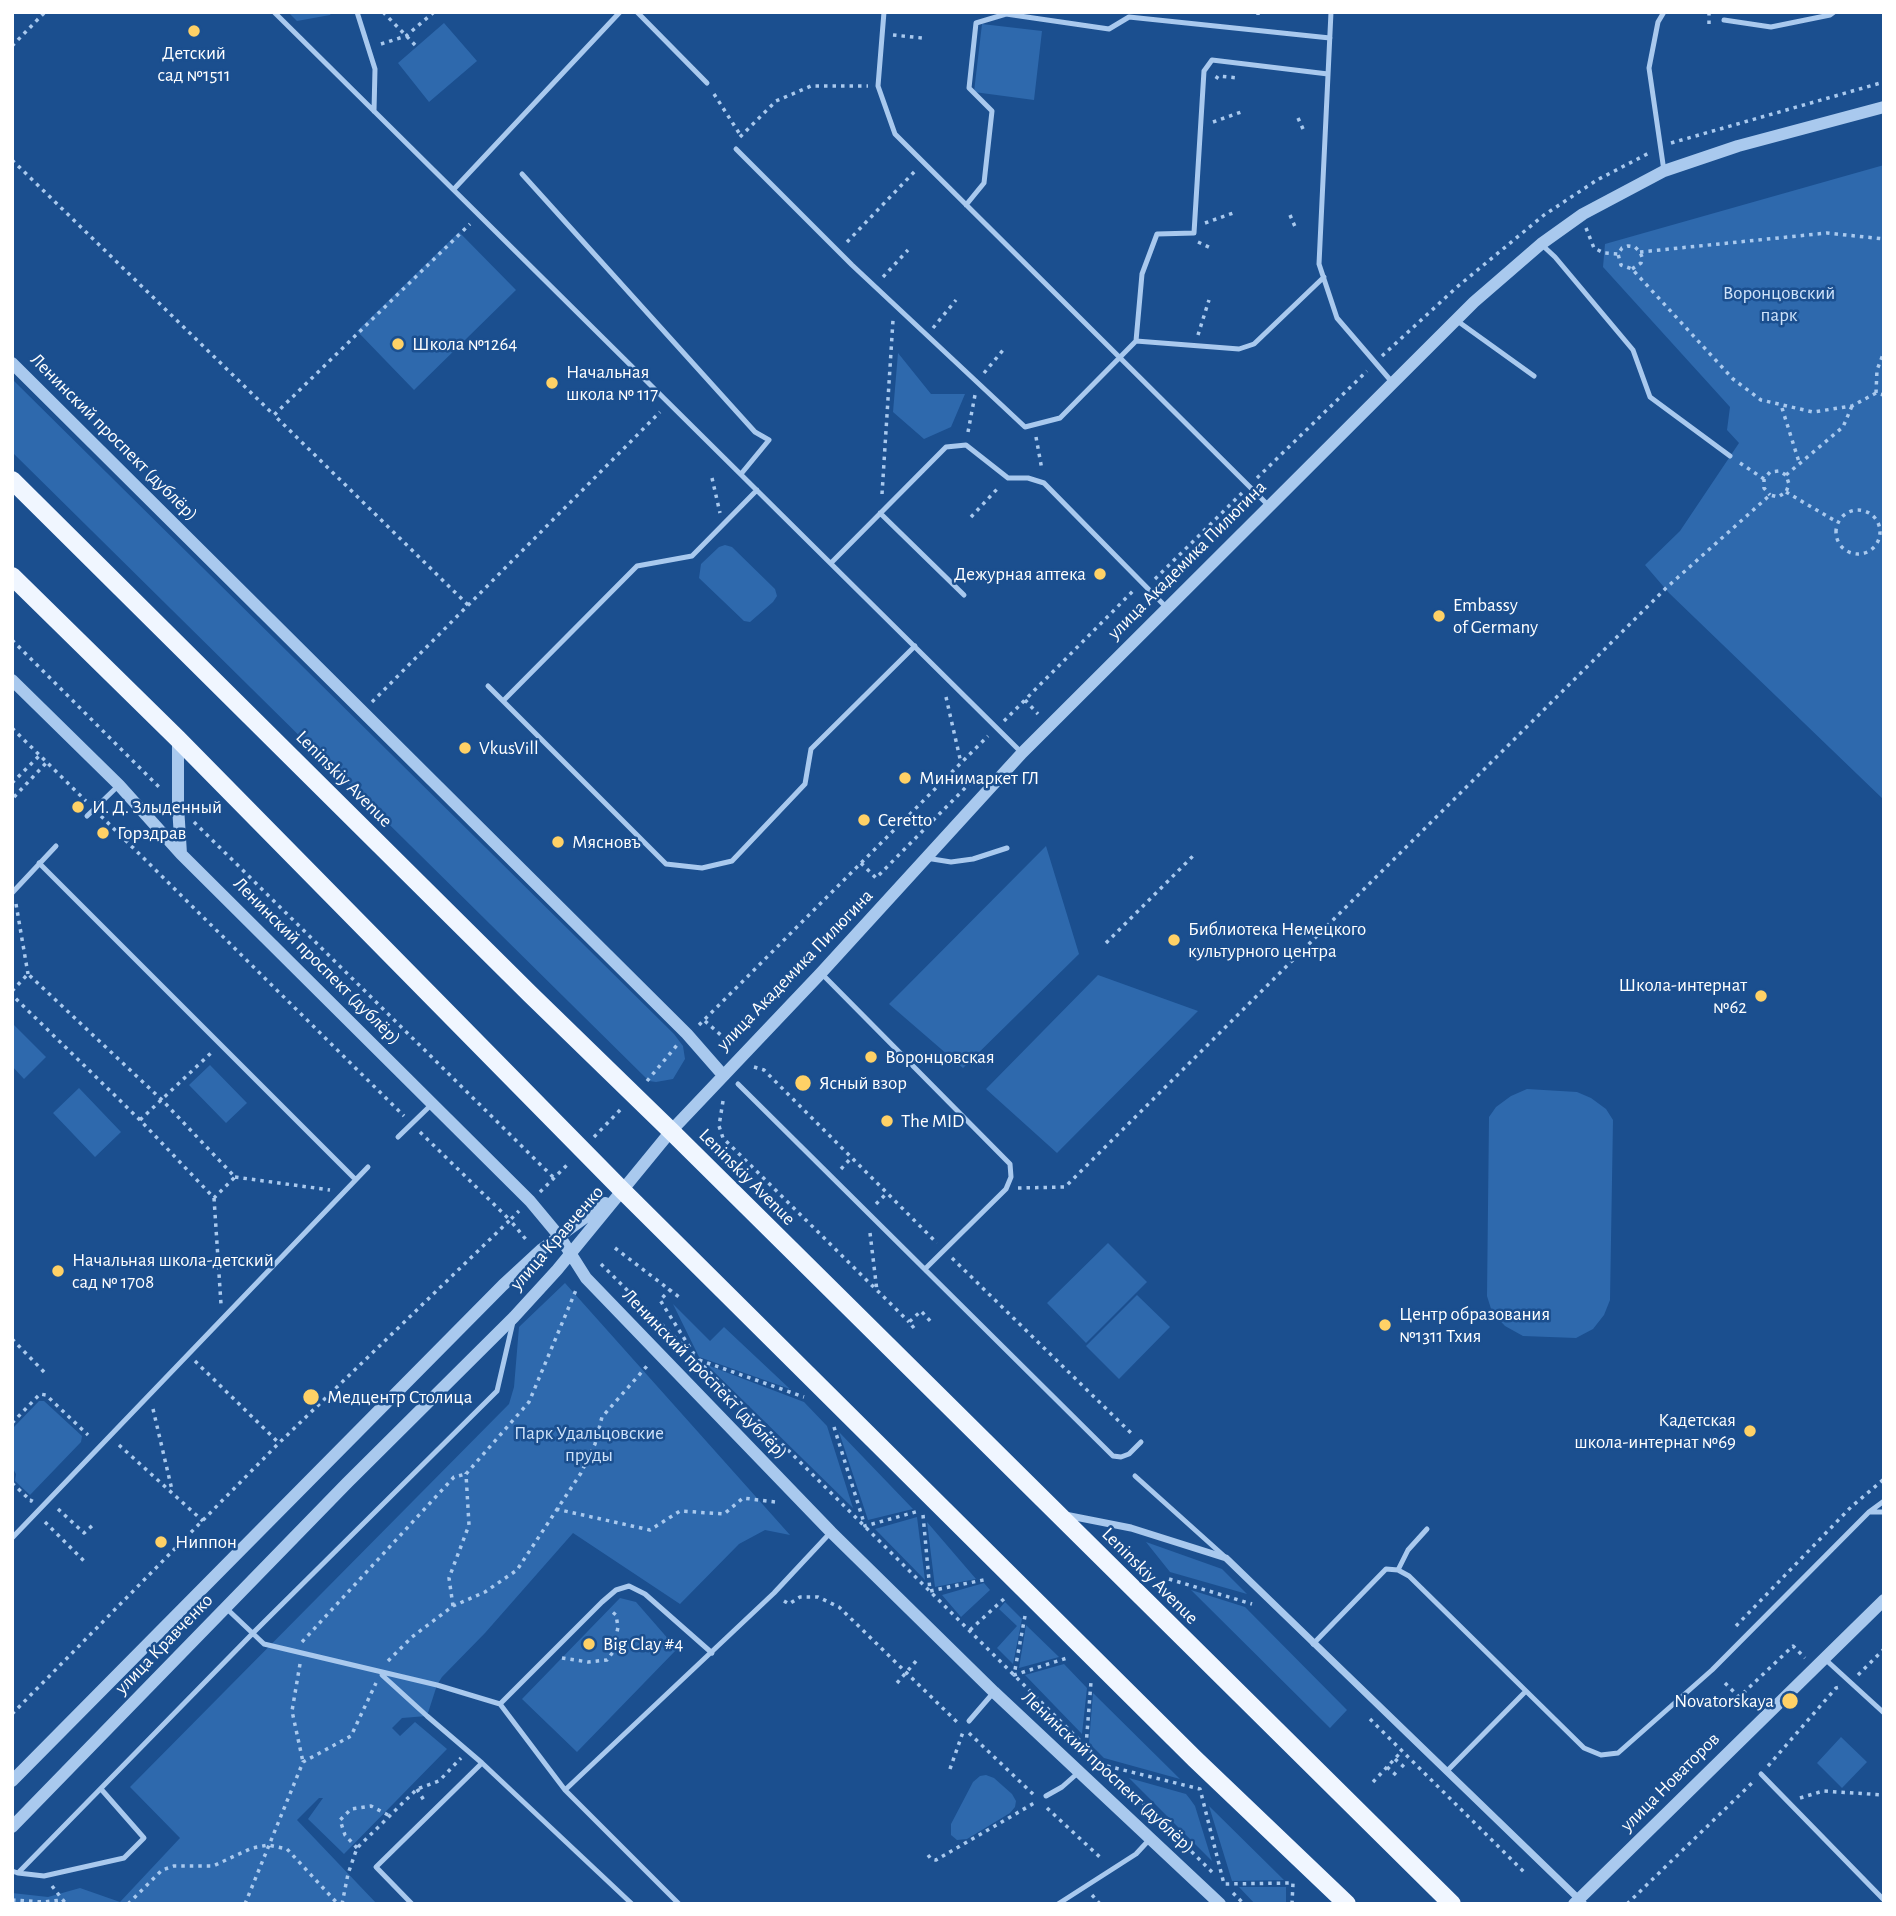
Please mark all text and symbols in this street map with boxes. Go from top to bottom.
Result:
marker: Детский сад №1511 [186,23,202,39]
place label: Детский сад №1511 [157,42,231,86]
park label: Воронцовский парк [1723,282,1835,326]
place label: Школа №1264 [412,333,517,355]
marker: Школа №1264 [390,336,406,352]
street label: Ленинский проспект (дублёр) [25,348,203,526]
place label: Начальная школа № 117 [566,361,658,405]
marker: Начальная школа № 117 [544,375,560,391]
street label: улица Академика Пилюгина [1103,476,1271,644]
place label: Дежурная аптека [954,563,1086,585]
marker: Дежурная аптека [1092,566,1108,582]
place label: Embassy of Germany [1453,594,1538,638]
marker: Embassy of Germany [1431,608,1447,624]
street label: Leninskiy Avenue [291,726,397,832]
place label: VkusVill [479,737,539,759]
marker: VkusVill [457,740,473,756]
place label: Минимаркет ГЛ [919,767,1039,789]
marker: Минимаркет ГЛ [897,770,913,786]
place label: И. Д. Злыденный [92,796,222,818]
marker: И. Д. Злыденный [70,799,86,815]
place label: Ceretto [878,809,932,831]
marker: Ceretto [856,812,872,828]
place label: Горздрав [117,822,186,844]
marker: Горздрав [95,825,111,841]
place label: Мясновъ [572,831,640,853]
marker: Мясновъ [550,834,566,850]
street label: Ленинский проспект (дублёр) [228,872,406,1050]
street label: улица Академика Пилюгина [712,885,878,1055]
place label: Библиотека Немецкого культурного центра [1188,918,1366,962]
marker: Библиотека Немецкого культурного центра [1166,932,1182,948]
place label: Школа-интернат №62 [1619,974,1747,1018]
marker: Школа-интернат №62 [1753,988,1769,1004]
place label: Воронцовская [885,1046,995,1068]
marker: Воронцовская [863,1049,879,1065]
place label: Ясный взор [819,1072,907,1094]
marker: Ясный взор [793,1073,813,1093]
place label: The MID [901,1110,964,1132]
marker: The MID [879,1113,895,1129]
street label: Leninskiy Avenue [694,1124,800,1230]
street label: улица Кравченко [505,1181,609,1295]
place label: Начальная школа-детский сад № 1708 [72,1249,274,1293]
marker: Начальная школа-детский сад № 1708 [50,1263,66,1279]
street label: Ленинский проспект (дублёр) [618,1284,792,1464]
place label: Центр образования №1311 Тхия [1399,1303,1550,1347]
marker: Центр образования №1311 Тхия [1377,1317,1393,1333]
place label: Медцентр Столица [327,1386,472,1408]
marker: Медцентр Столица [301,1387,321,1407]
place label: Кадетская школа-интернат №69 [1574,1409,1736,1453]
park label: Парк Удальцовские пруды [514,1422,664,1466]
marker: Кадетская школа-интернат №69 [1742,1423,1758,1439]
street label: Leninskiy Avenue [1097,1523,1203,1629]
place label: Ниппон [175,1531,237,1553]
marker: Ниппон [153,1534,169,1550]
street label: улица Кравченко [110,1589,218,1699]
place label: Big Clay #4 [603,1633,683,1655]
marker: Big Clay #4 [581,1636,597,1652]
street label: Ленинский проспект (дублёр) [1017,1686,1199,1858]
place label: Novatorskaya [1674,1690,1774,1712]
marker: Novatorskaya [1780,1691,1800,1711]
street label: улица Новаторов [1616,1728,1724,1836]

